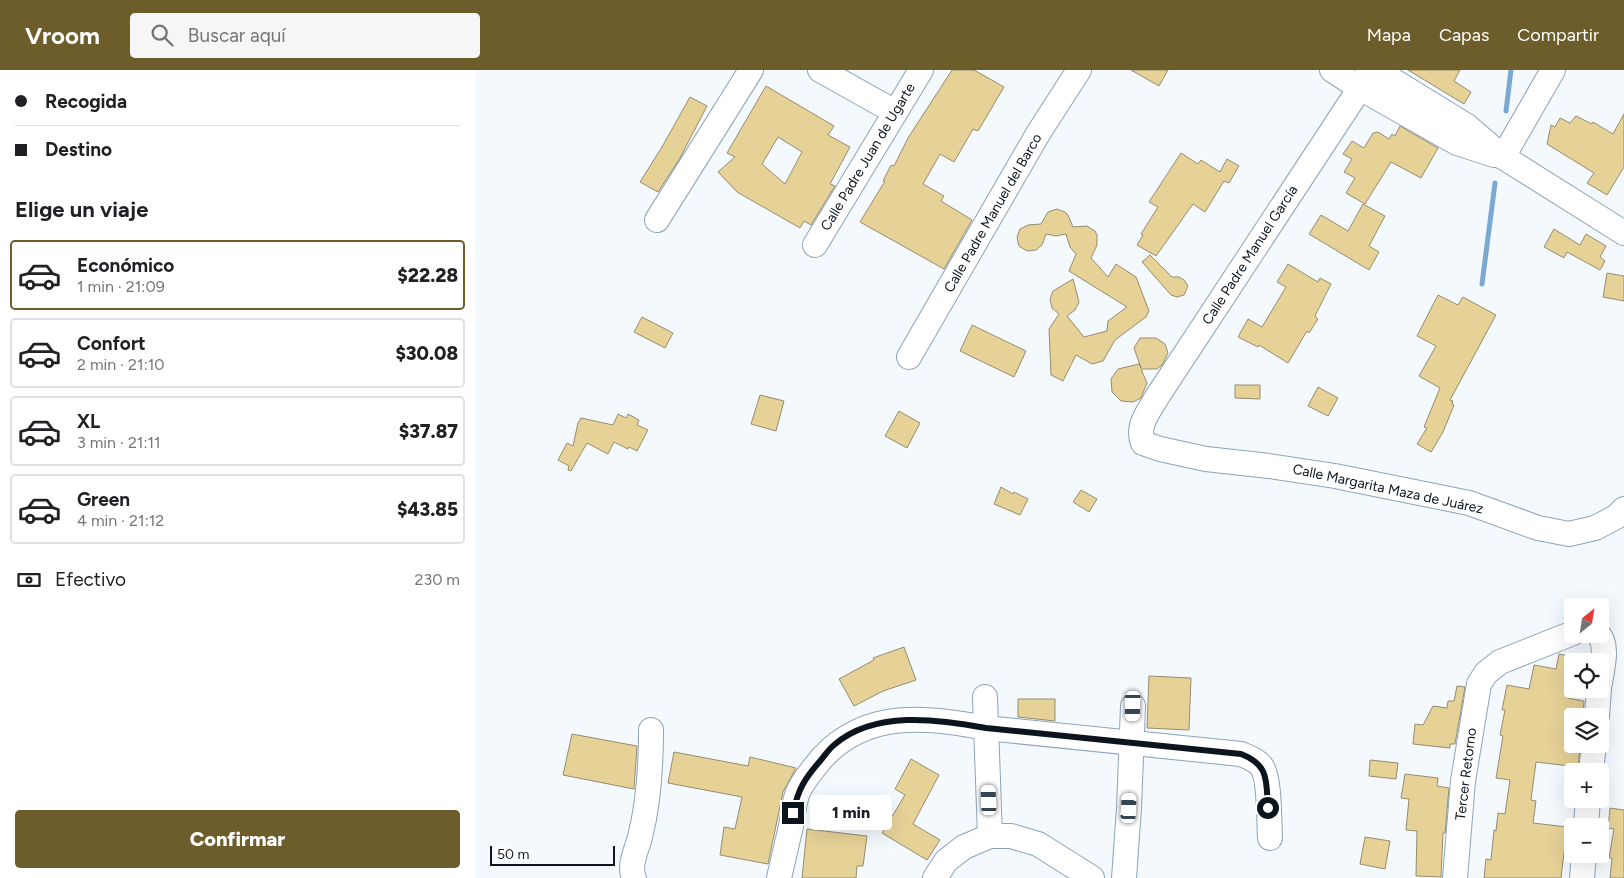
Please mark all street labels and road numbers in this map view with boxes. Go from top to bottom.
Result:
street label: Calle Padre Juan de Ugarte [817,80,919,234]
street label: Calle Padre Manuel del Barco [940,130,1046,296]
street label: Calle Padre Manuel García [1199,182,1301,328]
street label: Calle Margarita Maza de Juárez [1291,460,1485,518]
street label: Tercer Retorno [1452,727,1480,821]

